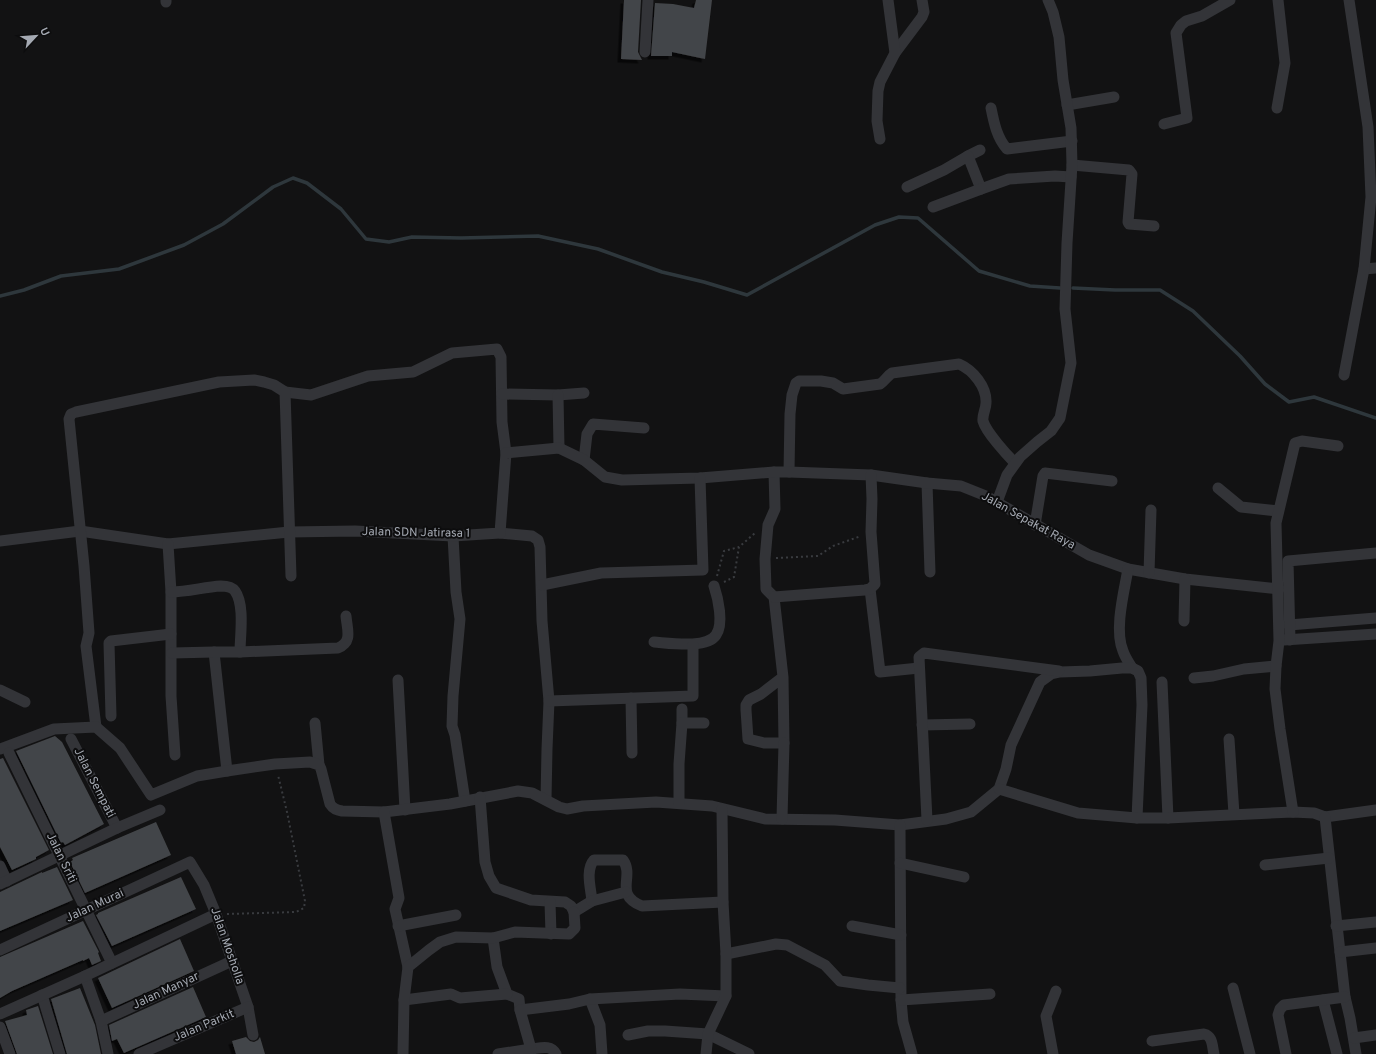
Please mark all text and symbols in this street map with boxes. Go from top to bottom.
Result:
north arrow [16,16,56,56]
text: U [36,25,52,39]
street label: Jalan Sepakat Raya [978,489,1078,553]
street label: Jalan SDN Jatirasa 1 [362,524,470,542]
street label: Jalan Sempati [70,745,118,821]
street label: Jalan Sriti [42,830,80,886]
street label: Jalan Murai [63,886,127,926]
street label: Jalan Mosholla [206,905,248,987]
street label: Jalan Manyar [130,968,202,1013]
street label: Jalan Parkit [171,1006,237,1046]

